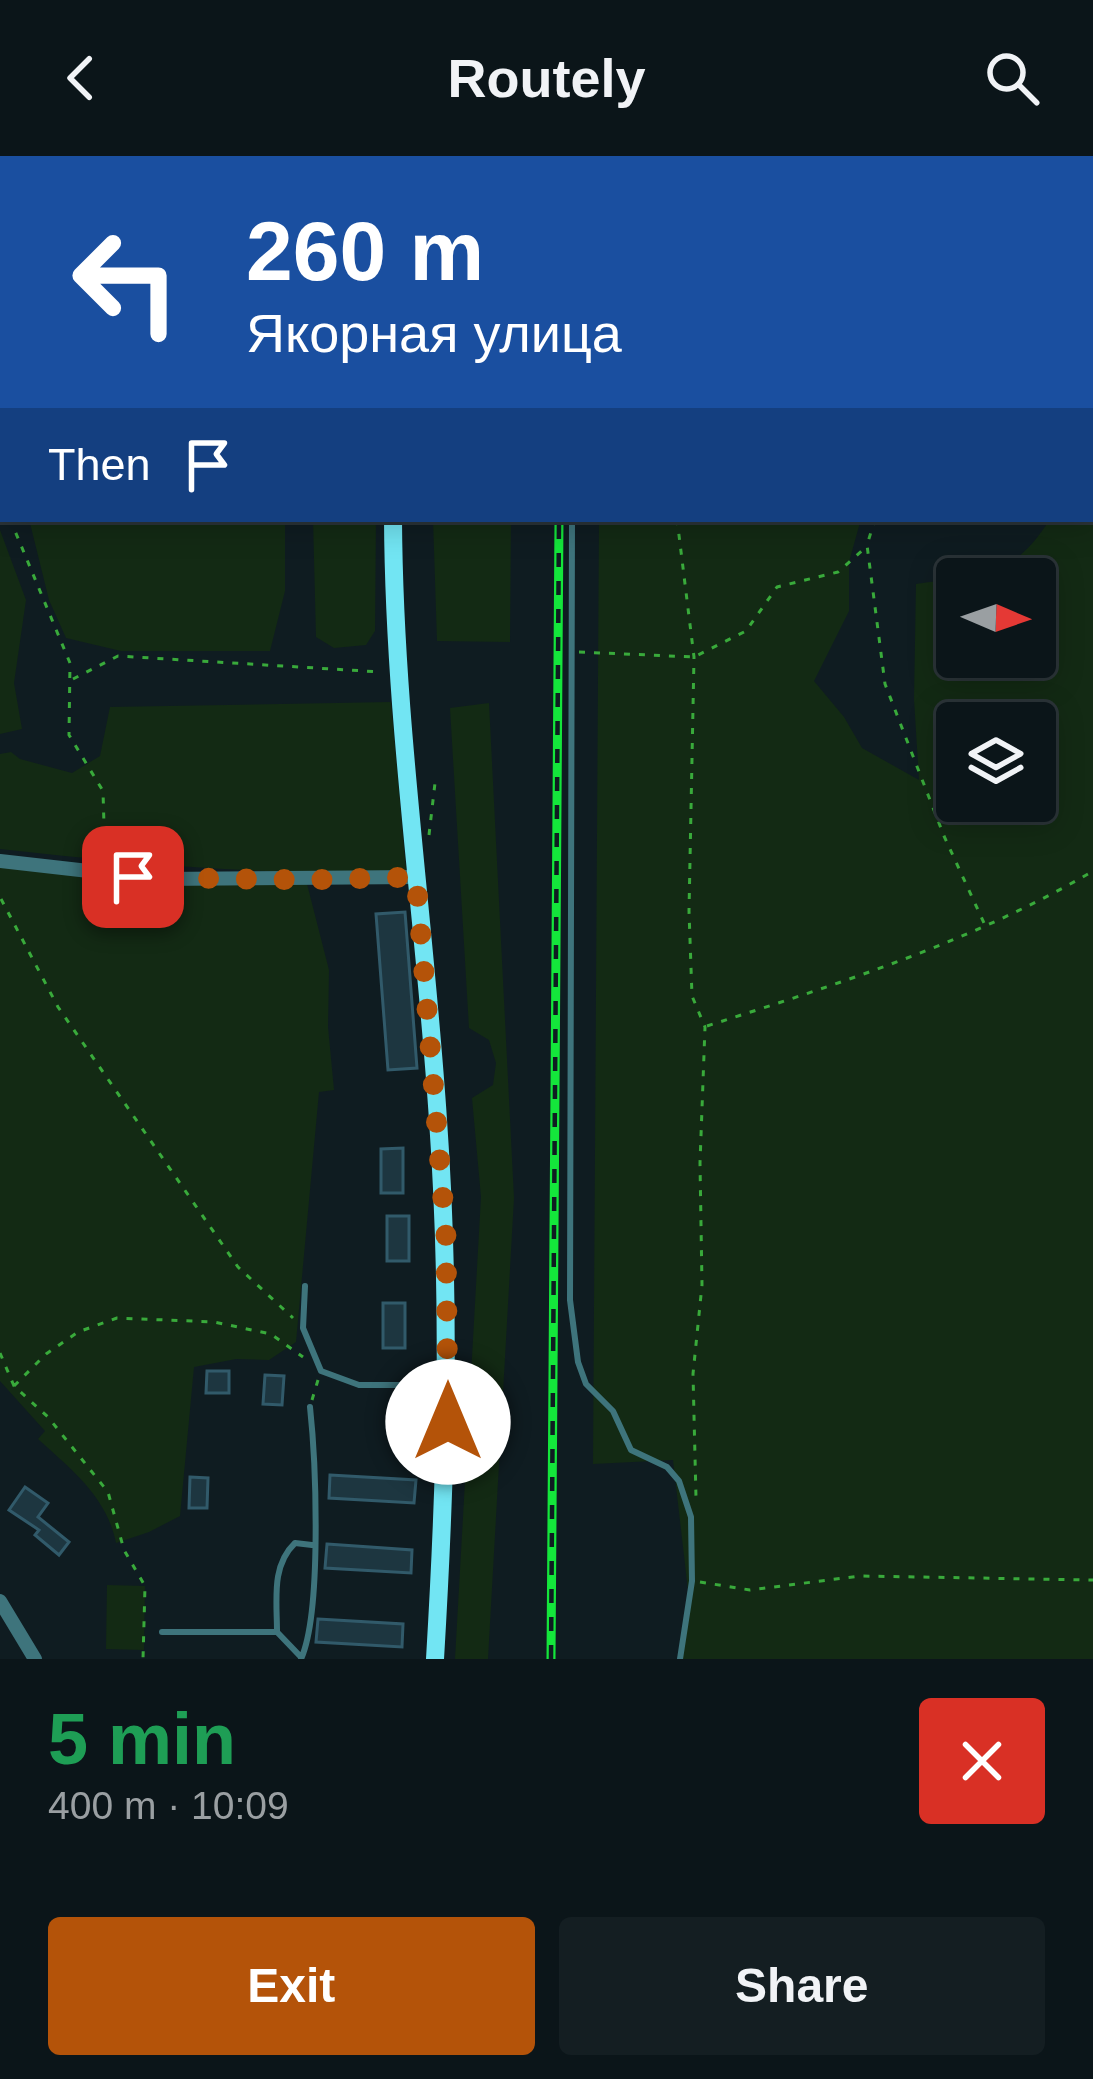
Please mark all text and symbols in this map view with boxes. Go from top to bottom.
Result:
icon: back [48,45,114,111]
icon: search [979,45,1045,111]
text: Routely [447,48,646,108]
icon: left [48,204,204,360]
text: 260 m [246,204,484,298]
text: Якорная улица [246,303,622,363]
icon: arrive [175,432,241,498]
text: Then [48,439,151,490]
north arrow [936,558,1056,678]
map controls [936,558,1056,822]
button: layers [936,702,1056,822]
pin [82,826,184,928]
icon: arrive [100,844,166,910]
position arrow [385,1359,511,1485]
button: close [919,1698,1045,1824]
text: 5 min [48,1699,236,1779]
text: 400 m · 10:09 [48,1784,289,1827]
button: Exit [48,1917,535,2055]
button: Share [559,1917,1045,2055]

